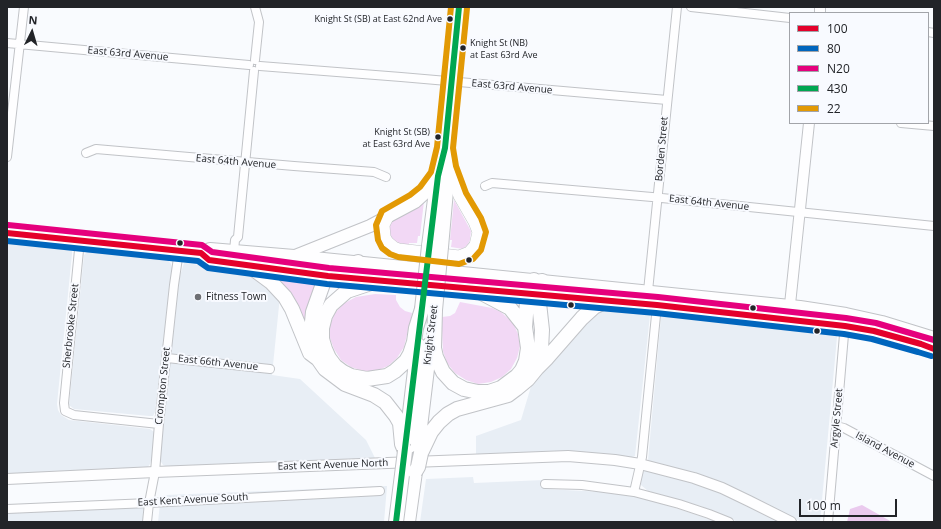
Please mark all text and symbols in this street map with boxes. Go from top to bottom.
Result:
north arrow [12,12,52,52]
text: N [28,12,38,27]
legend [789,12,929,124]
place label: Knight St (SB) at East 62nd Ave [315,14,442,24]
marker: Knight St (SB) at East 62nd Ave [445,14,455,24]
text: 100 [827,20,848,37]
place label: Knight St (NB) at East 63rd Ave [470,38,537,59]
text: 80 [827,40,841,57]
marker: Knight St (NB) at East 63rd Ave [458,43,468,53]
street label: East 63rd Avenue [87,44,169,64]
text: N20 [827,60,850,77]
street label: East 63rd Avenue [471,77,553,97]
text: 430 [827,80,848,97]
text: 22 [827,100,841,117]
street label: Borden Street [653,116,671,182]
place label: Knight St (SB) at East 63rd Ave [363,127,430,148]
marker: Knight St (SB) at East 63rd Ave [433,132,443,142]
street label: East 64th Avenue [195,153,277,171]
street label: East 64th Avenue [668,193,750,213]
unlabelled marker [175,238,185,248]
unlabelled marker [464,255,474,265]
street label: Sherbrooke Street [61,283,81,369]
place label: Fitness Town [206,291,267,303]
marker: Fitness Town [193,292,203,302]
unlabelled marker [566,300,576,310]
unlabelled marker [748,303,758,313]
street label: Knight Street [421,304,441,366]
unlabelled marker [812,326,822,336]
street label: Crompton Street [153,347,173,425]
street label: East 66th Avenue [177,353,259,373]
street label: Argyle Street [828,388,846,448]
street label: Island Avenue [853,429,917,471]
street label: East Kent Avenue North [277,457,389,473]
street label: East Kent Avenue South [137,491,249,509]
scale bar [801,491,899,517]
text: 100 m [806,497,841,514]

